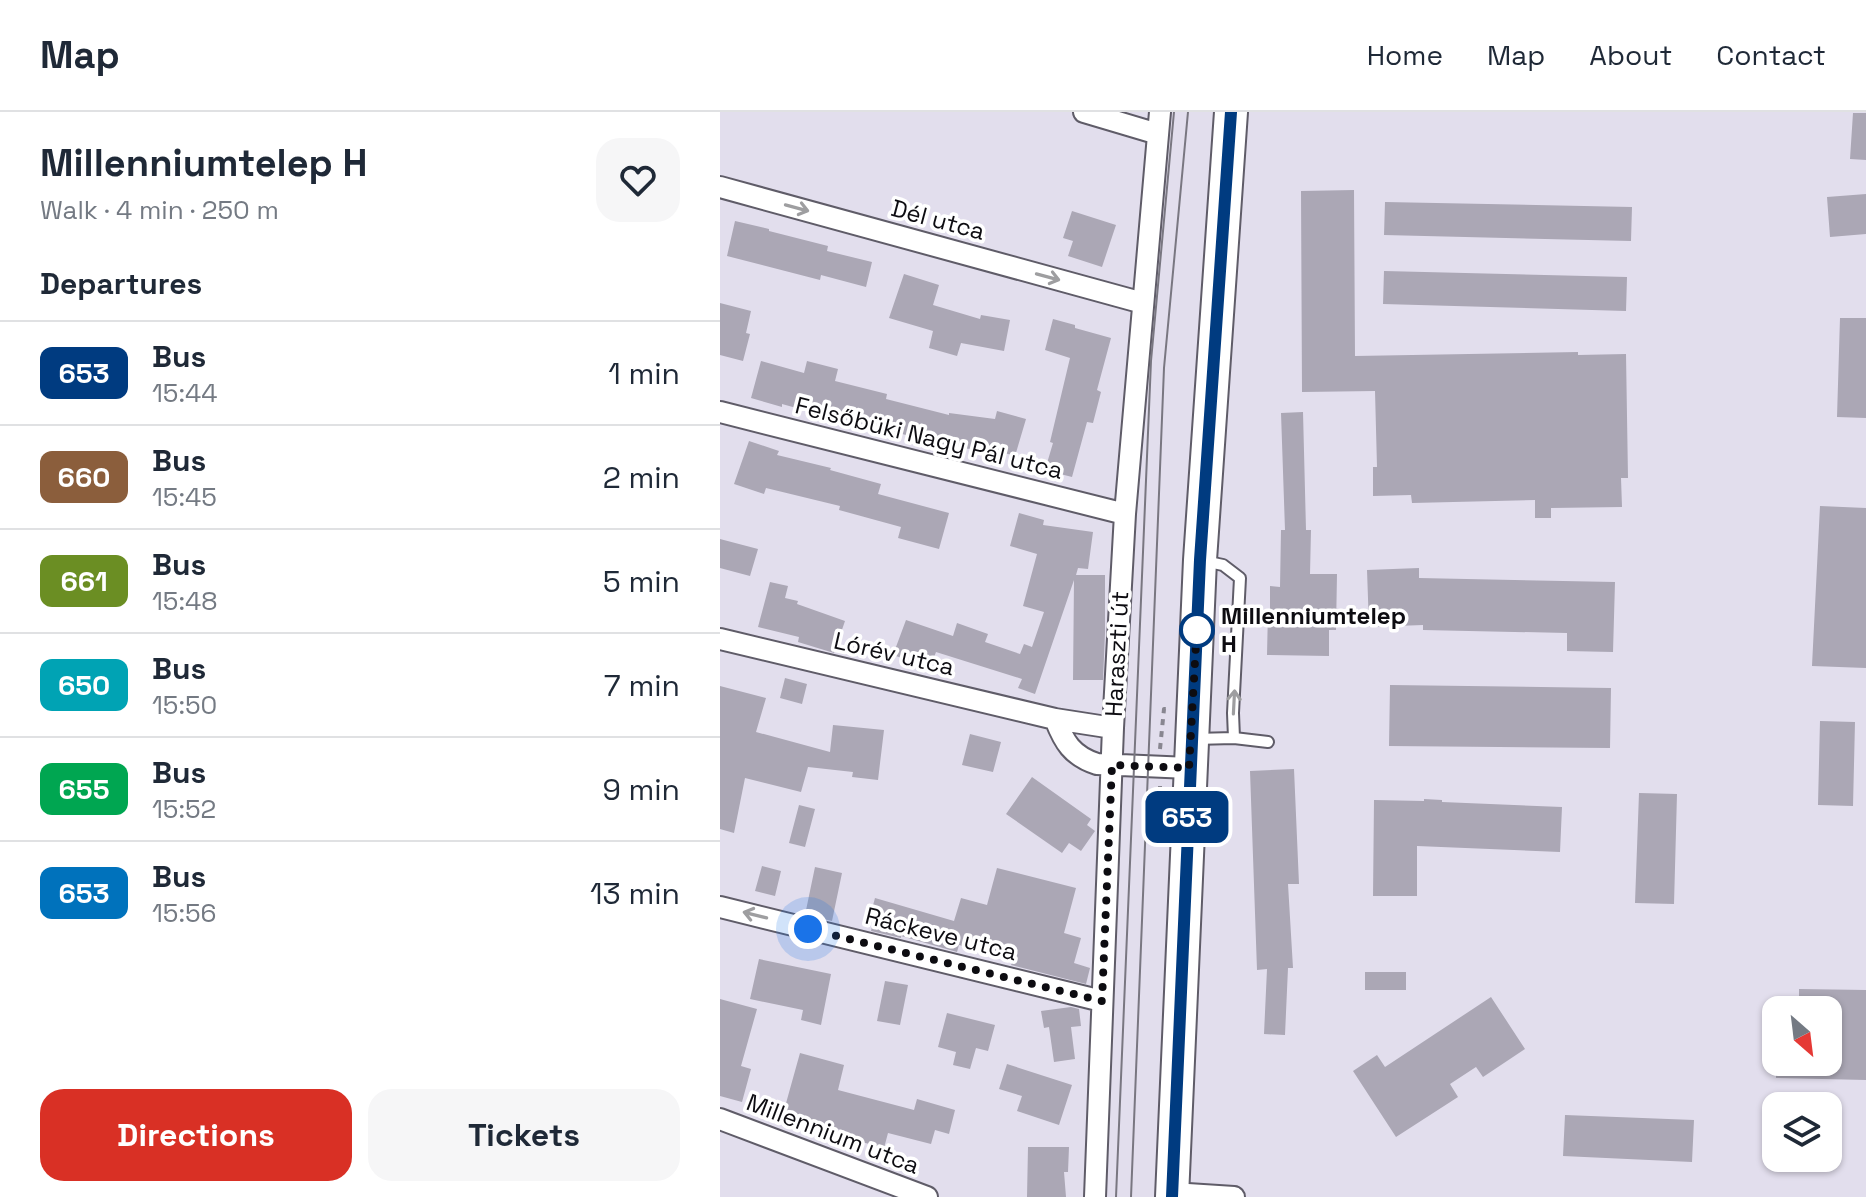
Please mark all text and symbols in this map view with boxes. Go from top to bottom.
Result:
text: Map [40,31,120,79]
text: Home [1367,37,1443,73]
text: Map [1487,37,1545,73]
text: About [1589,37,1672,73]
text: Contact [1716,37,1826,73]
button: heart [596,138,680,222]
text: Millenniumtelep H [40,139,367,187]
street label: Dél utca [888,192,989,247]
text: Walk · 4 min · 250 m [40,193,279,227]
one-way arrow [784,201,810,216]
text: Departures [40,264,202,303]
one-way arrow [1034,270,1060,285]
text: Bus [152,337,206,376]
text: 1 min [608,354,680,393]
text: 653 [58,355,110,391]
text: 15:44 [152,376,218,410]
street label: Felsőbüki Nagy Pál utca [792,389,1066,486]
text: Bus [152,441,206,480]
text: 2 min [603,458,680,497]
text: 660 [58,459,110,495]
text: 15:45 [152,480,217,514]
text: Bus [152,545,206,584]
text: 5 min [603,562,680,601]
text: 661 [60,563,108,599]
text: 15:48 [152,584,217,618]
street label: Haraszti út [1098,590,1135,718]
place label: Millenniumtelep H [1221,600,1406,659]
marker: Millenniumtelep H [1180,613,1214,647]
street label: Lórév utca [831,625,958,682]
text: Bus [152,649,206,688]
text: 7 min [604,666,680,705]
text: 650 [58,667,110,703]
text: 15:50 [152,688,217,722]
one-way arrow [1227,689,1242,716]
text: Bus [152,753,206,792]
text: 9 min [602,770,680,809]
text: 655 [59,771,109,807]
line badge: 653 [1141,791,1233,843]
text: 15:52 [152,792,216,826]
text: 653 [1161,799,1213,835]
text: Bus [152,857,206,896]
text: 13 min [590,874,680,913]
text: 653 [58,875,110,911]
text: 15:56 [152,896,217,930]
street label: Ráckeve utca [862,900,1020,967]
one-way arrow [742,907,768,922]
your location [788,909,828,949]
north arrow [1762,996,1842,1076]
map controls [1762,996,1842,1172]
street label: Millennium utca [742,1086,924,1181]
button: Directions [40,1089,352,1181]
button: Tickets [368,1089,680,1181]
button: layers [1762,1092,1842,1172]

